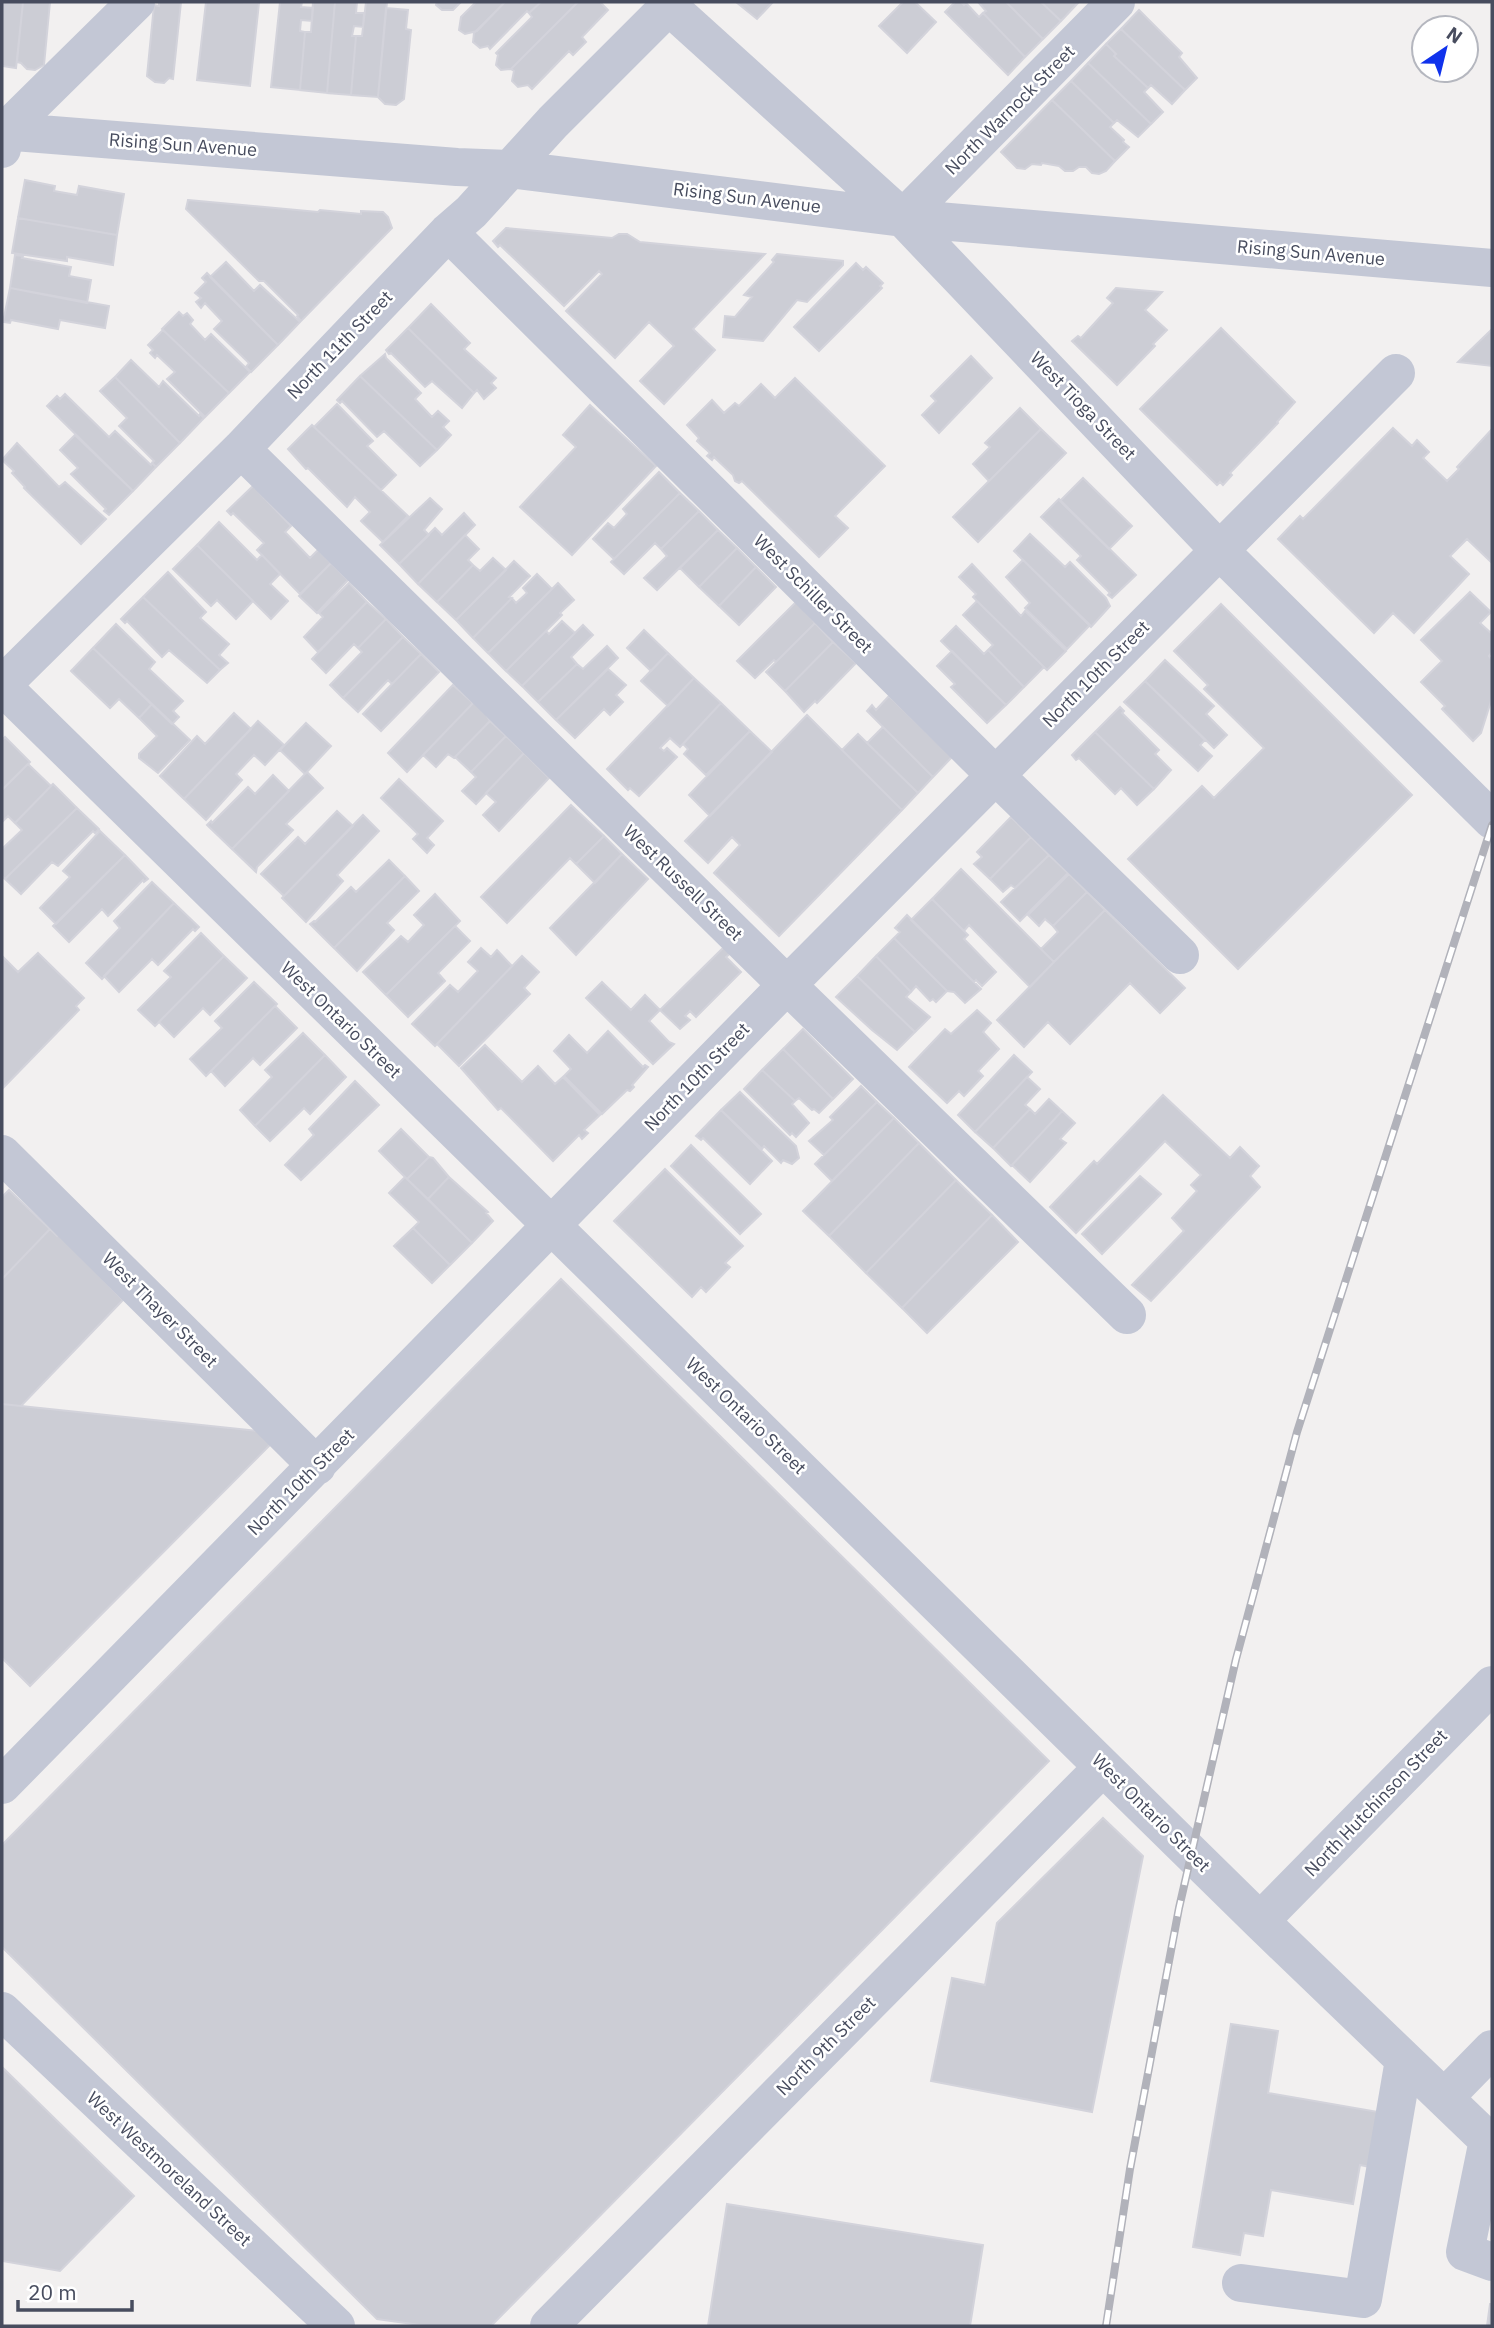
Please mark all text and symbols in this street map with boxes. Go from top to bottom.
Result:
north arrow [1410,14,1480,84]
text: N [1442,21,1467,49]
street label: North Warnock Street [940,40,1080,180]
street label: Rising Sun Avenue [108,128,258,161]
street label: Rising Sun Avenue [672,177,822,218]
street label: Rising Sun Avenue [1236,235,1386,270]
street label: North 11th Street [282,286,397,404]
street label: West Tioga Street [1026,346,1141,465]
street label: West Schiller Street [749,529,878,658]
street label: North 10th Street [1037,615,1154,732]
street label: West Russell Street [619,820,748,946]
street label: West Ontario Street [276,956,406,1083]
street label: North 10th Street [639,1018,754,1136]
street label: West Thayer Street [98,1247,223,1372]
street label: West Ontario Street [681,1352,811,1479]
street label: North 10th Street [242,1423,359,1540]
street label: North Hutchinson Street [1299,1724,1452,1881]
street label: West Ontario Street [1087,1748,1216,1877]
street label: North 9th Street [771,1991,880,2100]
street label: West Westmoreland Street [82,2086,256,2251]
scale bar [18,2268,131,2312]
text: 20 m [28,2278,77,2306]

